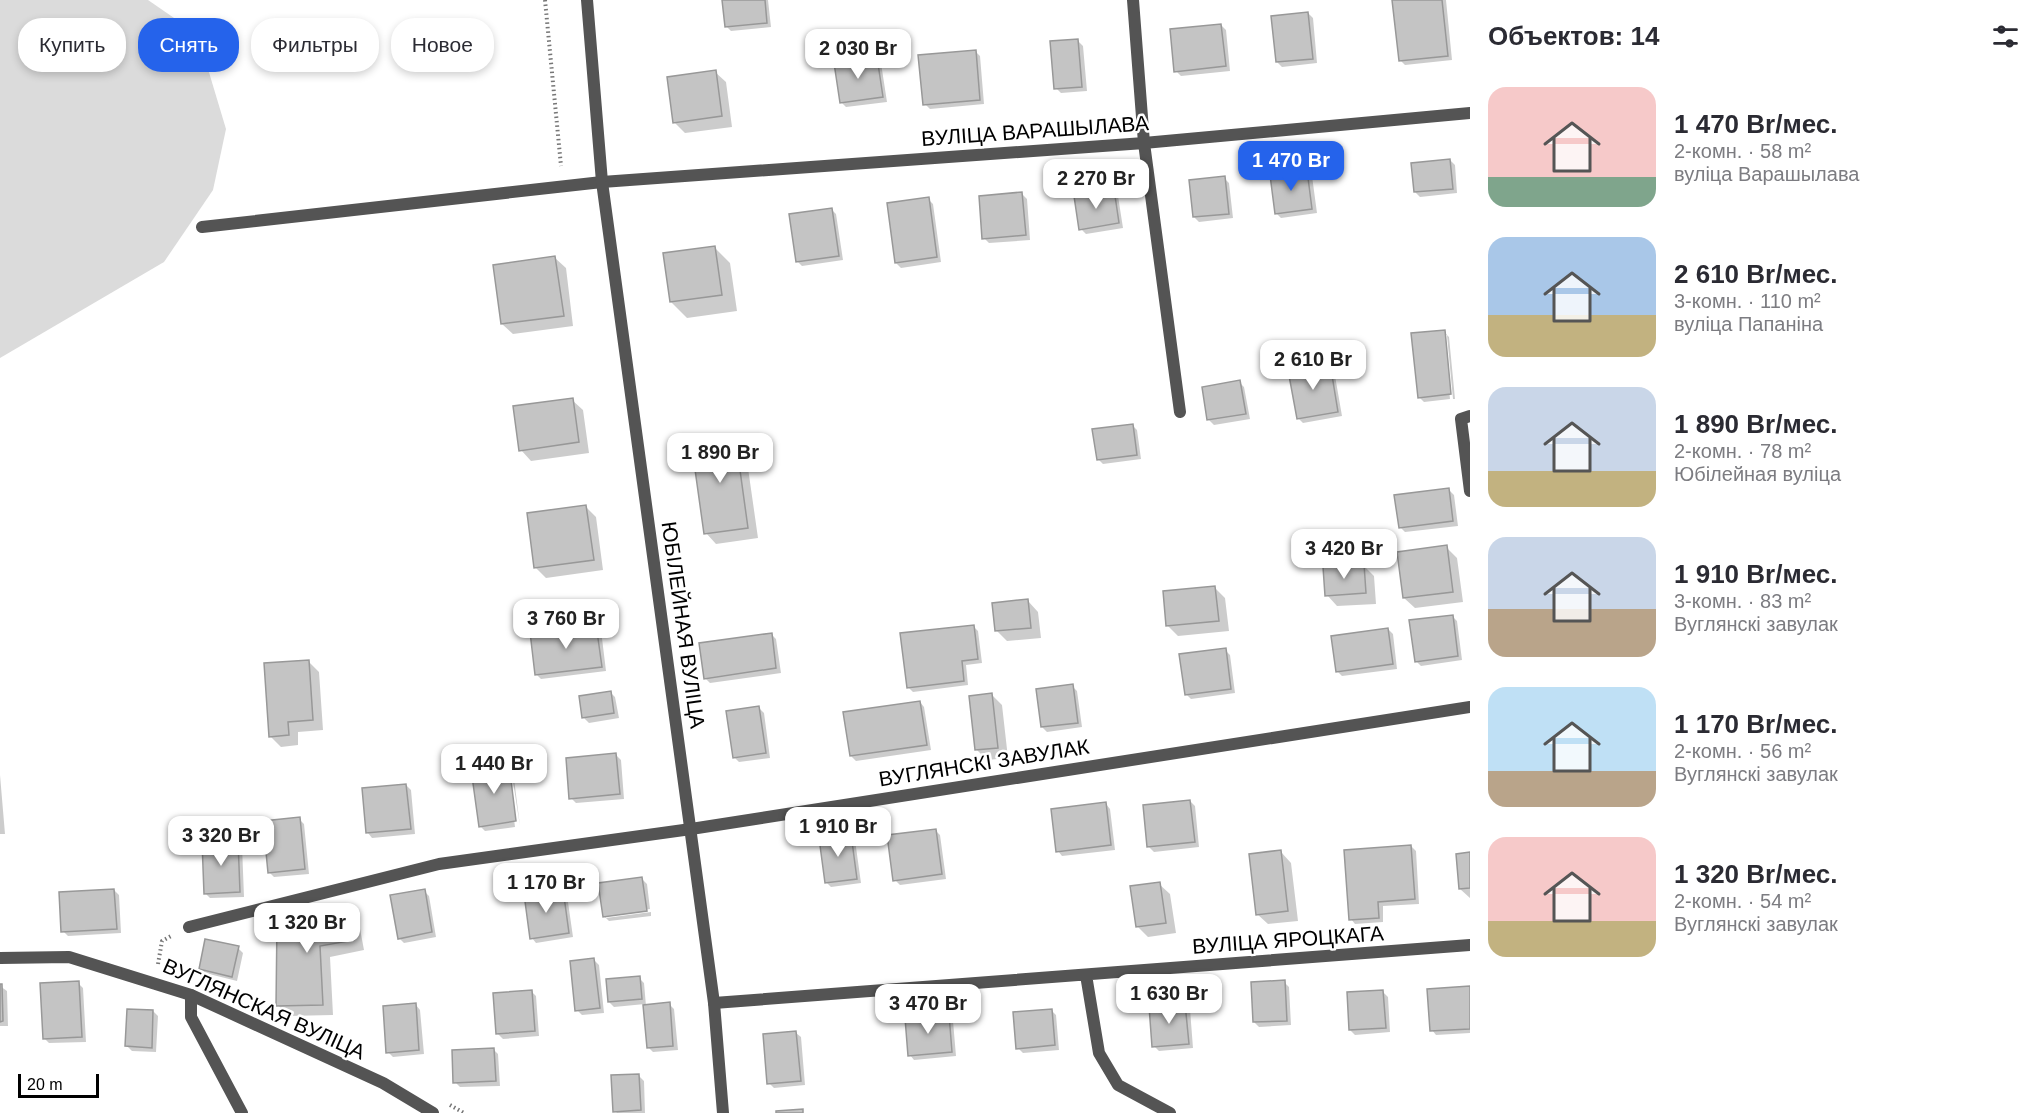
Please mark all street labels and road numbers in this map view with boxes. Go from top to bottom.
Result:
street label: ВУЛІЦА ВАРАШЫЛАВА [921,111,1149,150]
street label: ЮБІЛЕЙНАЯ ВУЛІЦА [658,520,709,730]
street label: ВУГЛЯНСКІ ЗАВУЛАК [877,734,1092,791]
street label: ВУЛІЦА ЯРОЦКАГА [1192,921,1384,958]
street label: ВУГЛЯНСКАЯ ВУЛІЦА [160,954,369,1063]

